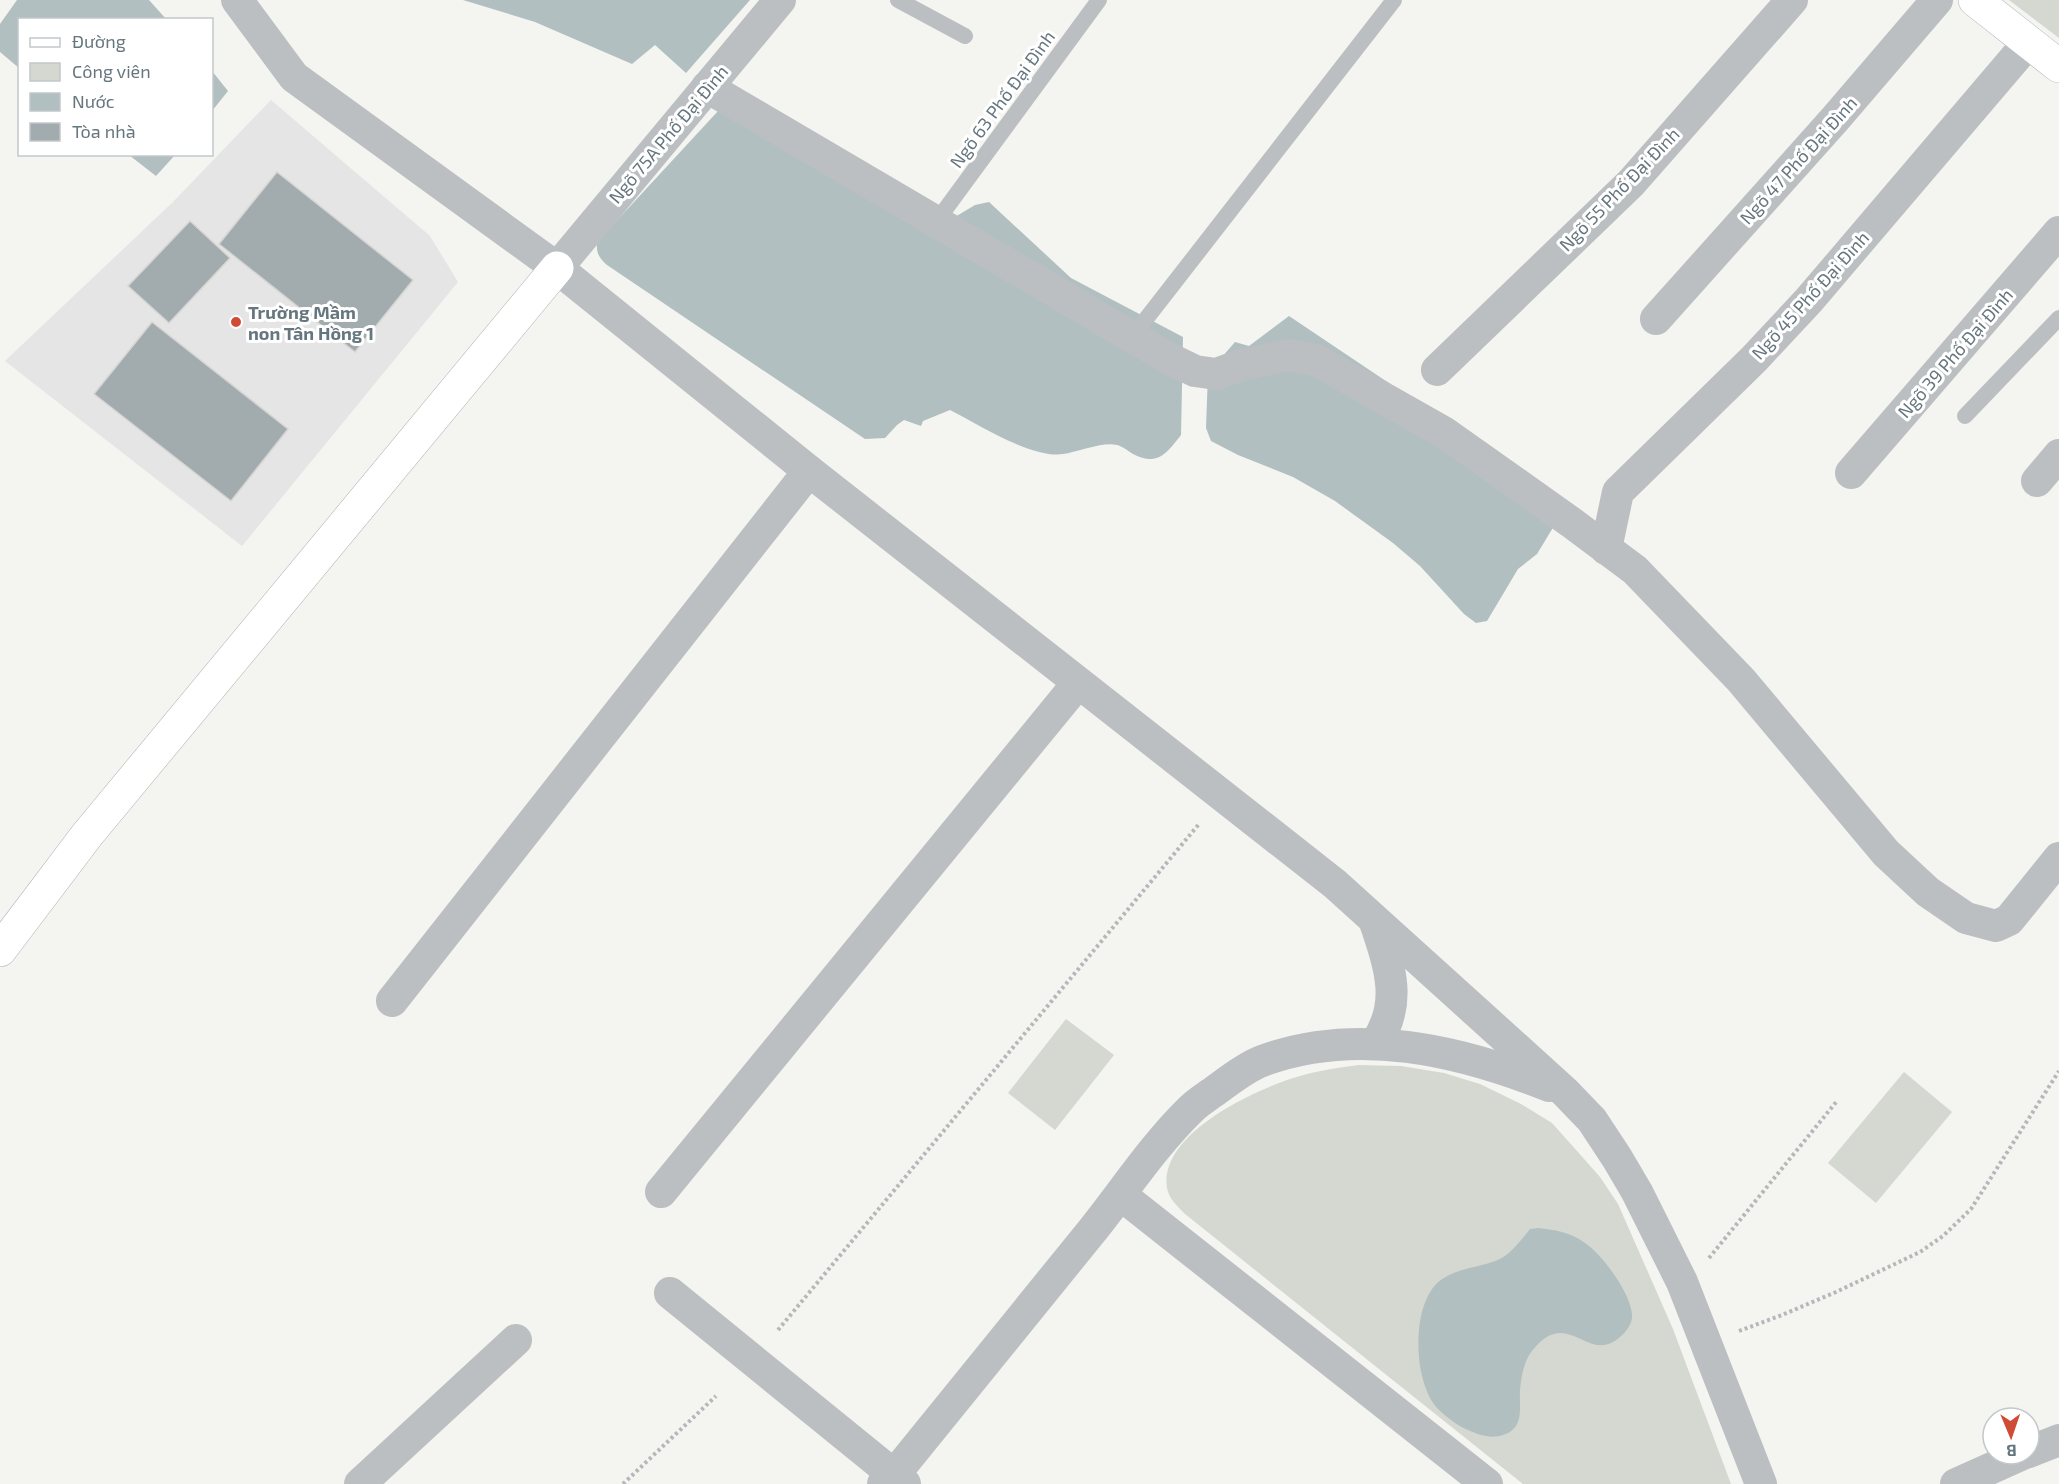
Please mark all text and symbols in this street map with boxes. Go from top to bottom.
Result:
legend [18,18,213,156]
street label: Ngõ 63 Phố Đại Đình [945,26,1059,172]
text: Đường [72,30,126,52]
text: Công viên [72,60,151,82]
street label: Ngõ 75A Phố Đại Đình [604,60,732,208]
text: Nước [72,90,115,112]
street label: Ngõ 47 Phố Đại Đình [1735,92,1861,228]
text: Tòa nhà [72,120,136,142]
street label: Ngõ 55 Phố Đại Đình [1554,123,1684,255]
street label: Ngõ 45 Phố Đại Đình [1747,226,1873,364]
street label: Ngõ 39 Phố Đại Đình [1893,284,2017,422]
place label: Trường Mầm non Tân Hồng 1 [248,301,374,344]
marker: Trường Mầm non Tân Hồng 1 [229,315,243,329]
north arrow [1981,1406,2041,1466]
text: B [2006,1442,2017,1461]

